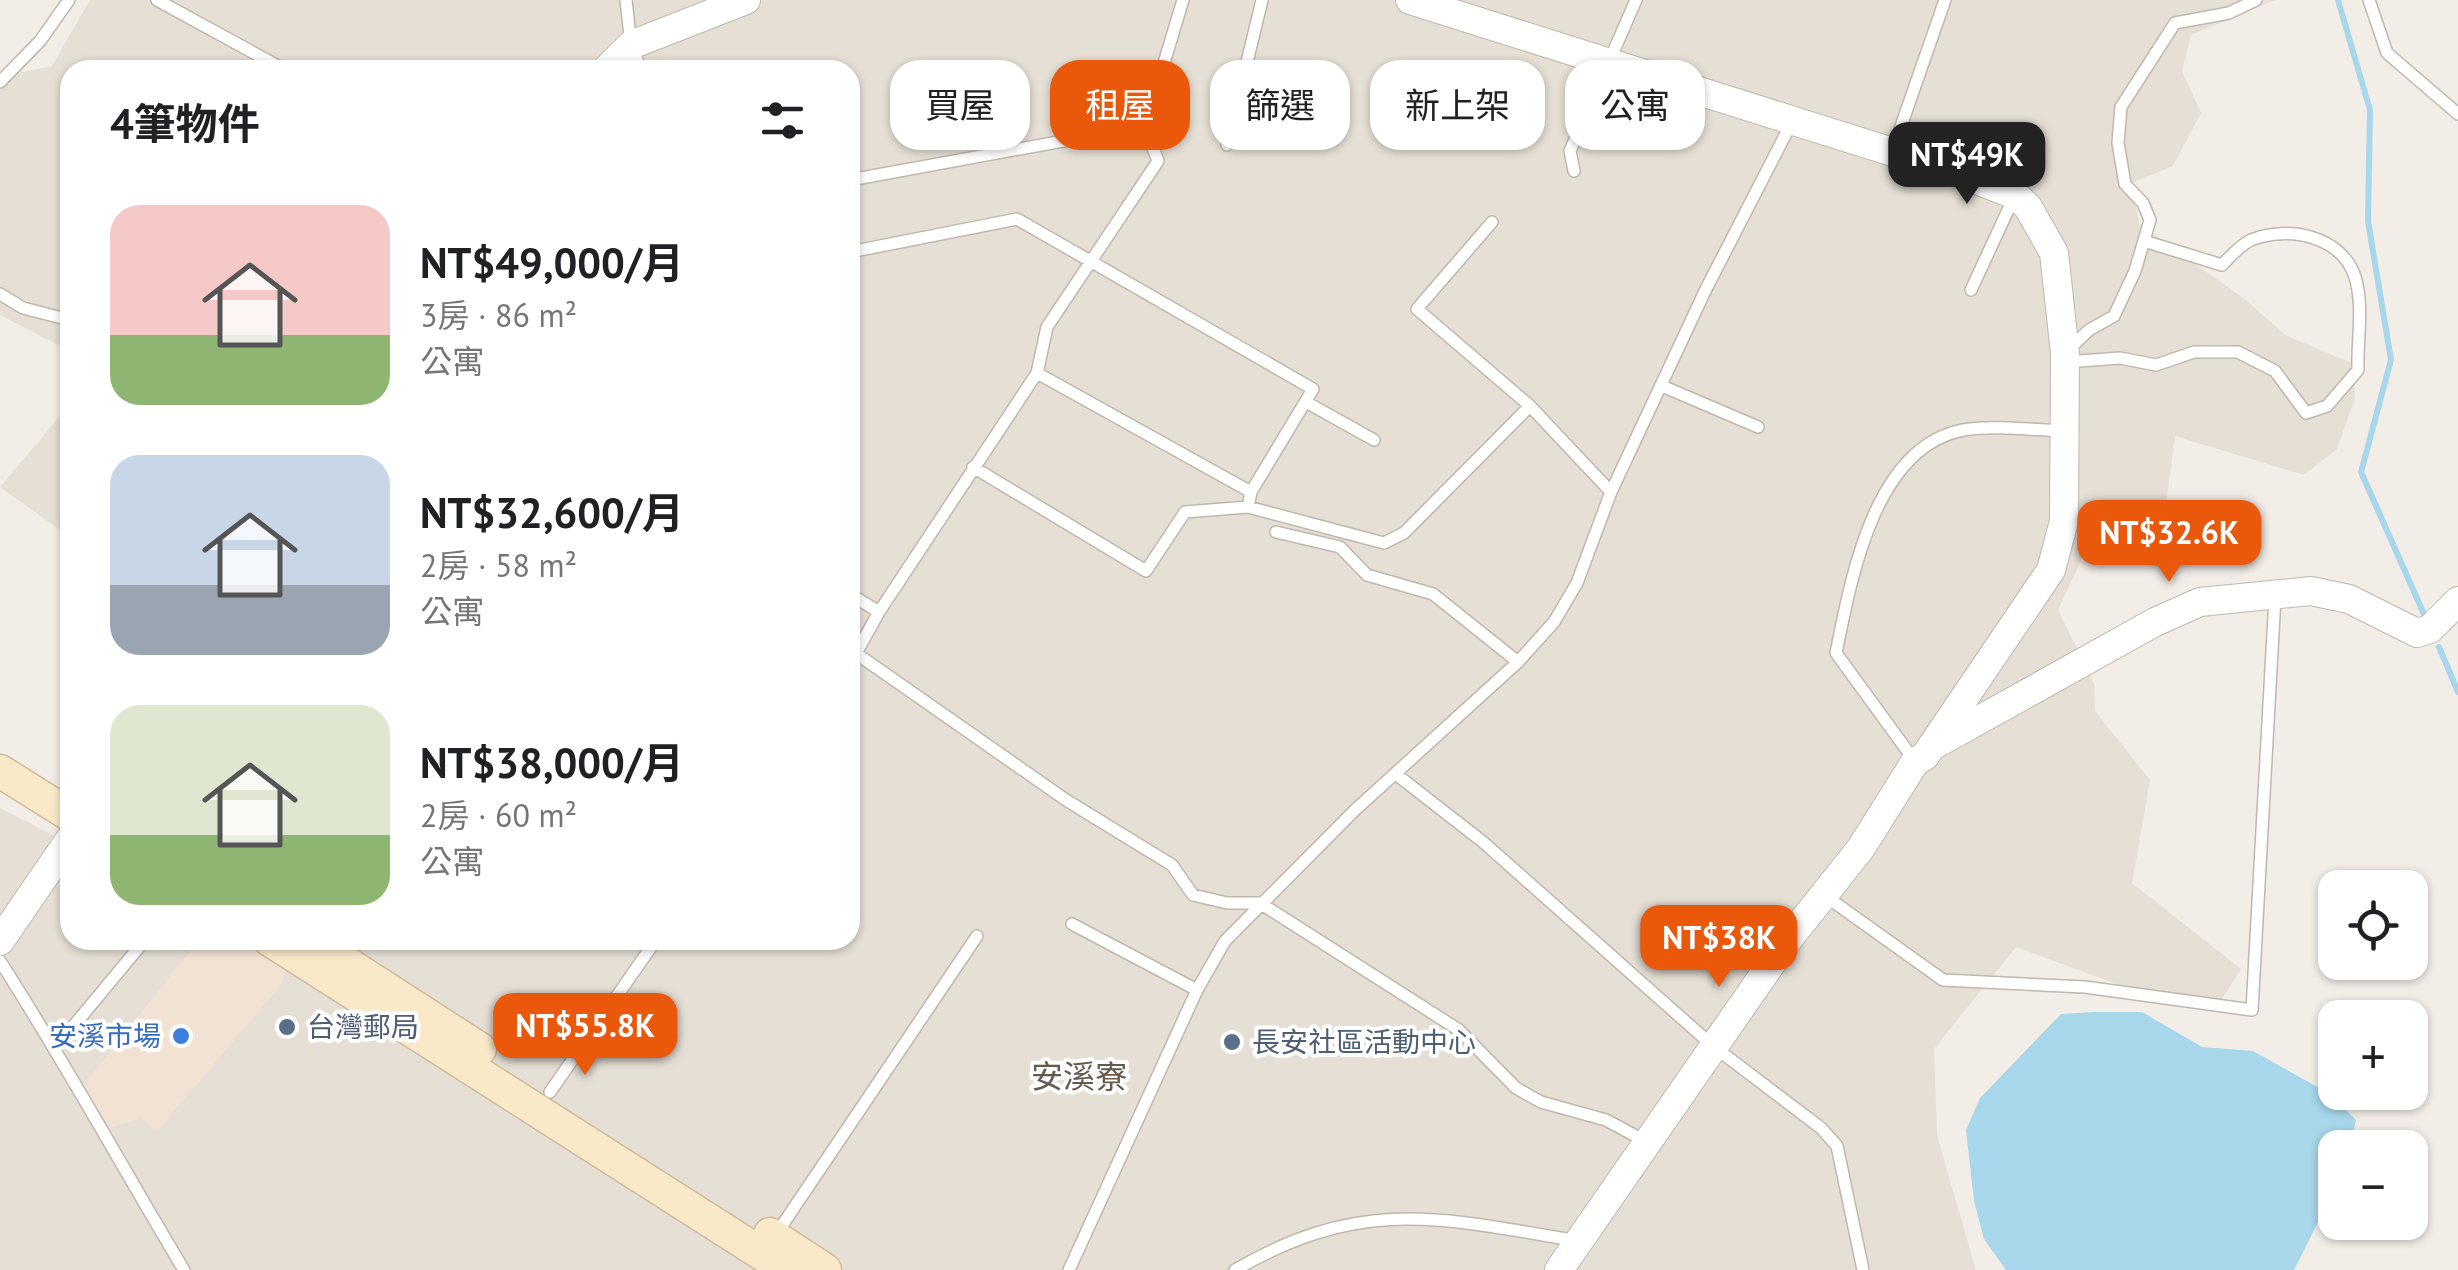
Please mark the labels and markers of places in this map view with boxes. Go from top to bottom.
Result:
pin: NT$49K [1886,122,2048,207]
pin: NT$32.6K [2066,500,2272,585]
pin: NT$38K [1638,905,1800,990]
pin: NT$55.8K [482,993,688,1078]
place label: 台灣郵局 [307,1008,419,1045]
marker: 台灣郵局 [276,1016,298,1038]
place label: 安溪市場 [49,1017,161,1054]
place label: 長安社區活動中心 [1252,1023,1476,1060]
marker: 安溪市場 [170,1025,192,1047]
marker: 長安社區活動中心 [1221,1031,1243,1053]

